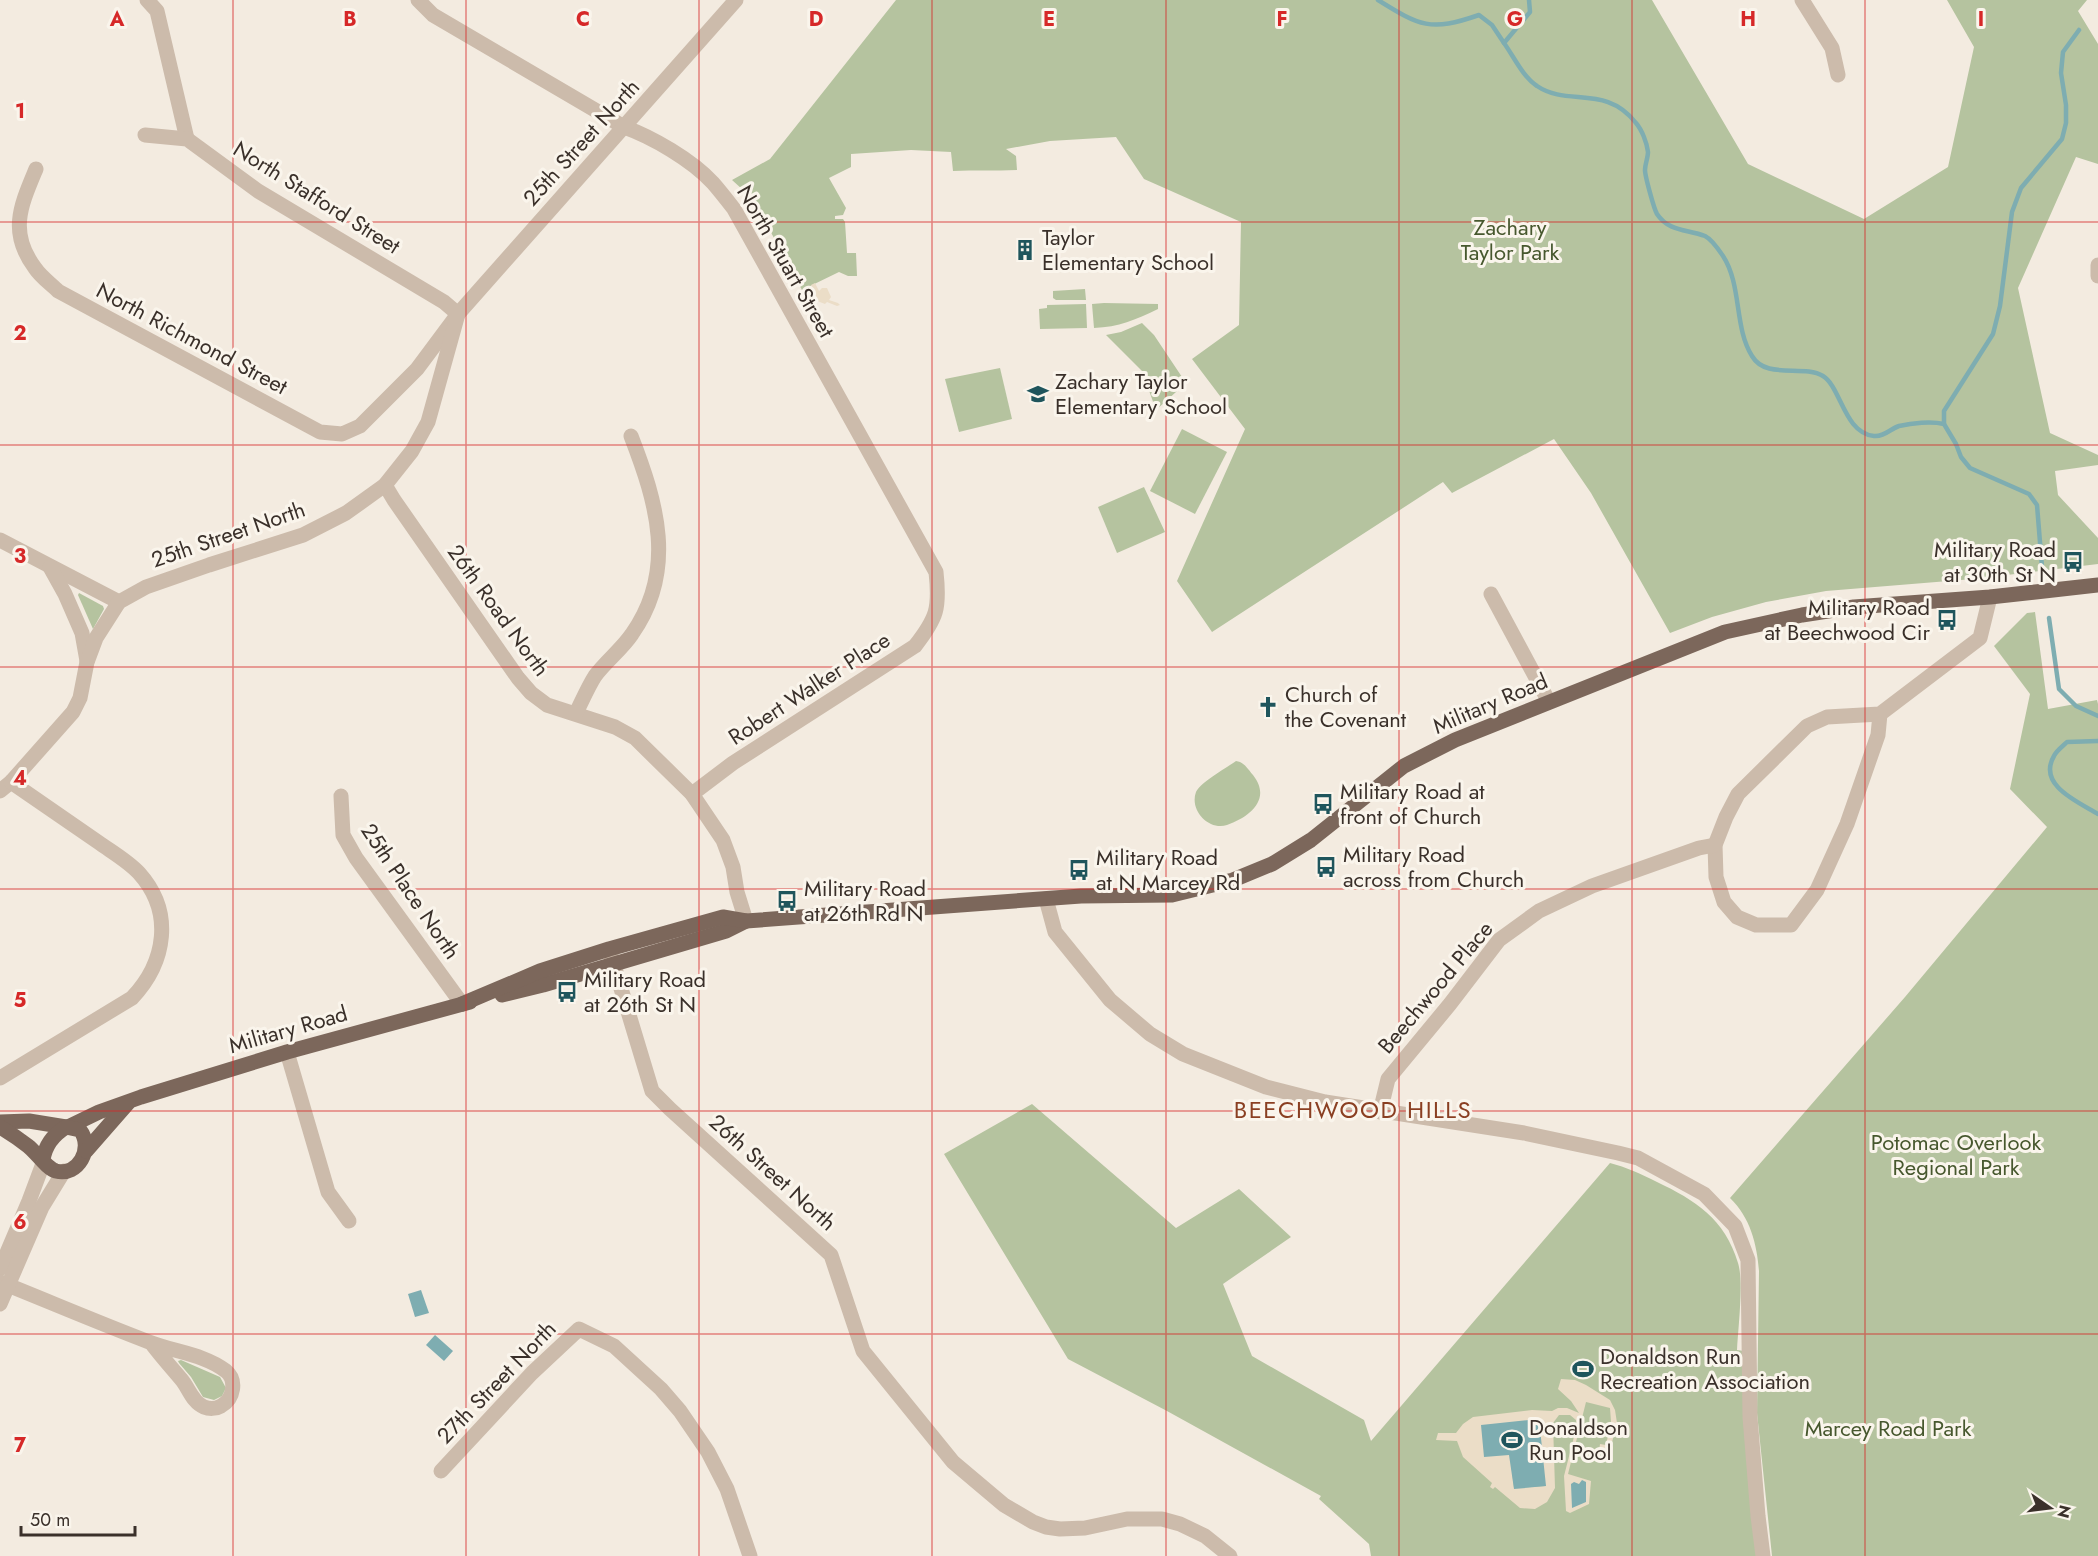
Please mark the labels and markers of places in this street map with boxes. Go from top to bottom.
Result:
place label: Taylor Elementary School [1042,221,1214,278]
building icon: Taylor Elementary School [1013,238,1037,262]
place label: Zachary Taylor Elementary School [1055,365,1227,422]
school or university icon: Zachary Taylor Elementary School [1026,382,1050,406]
place label: Military Road at 30th St N [1934,533,2056,590]
bus stop icon: Military Road at 30th St N [2061,550,2085,574]
place label: Military Road at Beechwood Cir [1765,591,1930,648]
bus stop icon: Military Road at Beechwood Cir [1935,608,1959,632]
place label: Church of the Covenant [1285,678,1407,735]
church icon: Church of the Covenant [1256,695,1280,719]
place label: Military Road at front of Church [1340,775,1485,832]
bus stop icon: Military Road at front of Church [1311,792,1335,816]
place label: Military Road across from Church [1343,838,1524,895]
place label: Military Road at N Marcey Rd [1096,841,1240,898]
bus stop icon: Military Road across from Church [1314,855,1338,879]
bus stop icon: Military Road at N Marcey Rd [1067,858,1091,882]
place label: Military Road at 26th Rd N [804,872,926,929]
bus stop icon: Military Road at 26th Rd N [775,889,799,913]
place label: Military Road at 26th St N [584,963,706,1020]
bus stop icon: Military Road at 26th St N [555,980,579,1004]
place label: Donaldson Run Recreation Association [1600,1340,1810,1397]
sports icon: Donaldson Run Recreation Association [1571,1357,1595,1381]
place label: Donaldson Run Pool [1529,1411,1628,1468]
sports icon: Donaldson Run Pool [1500,1428,1524,1452]

